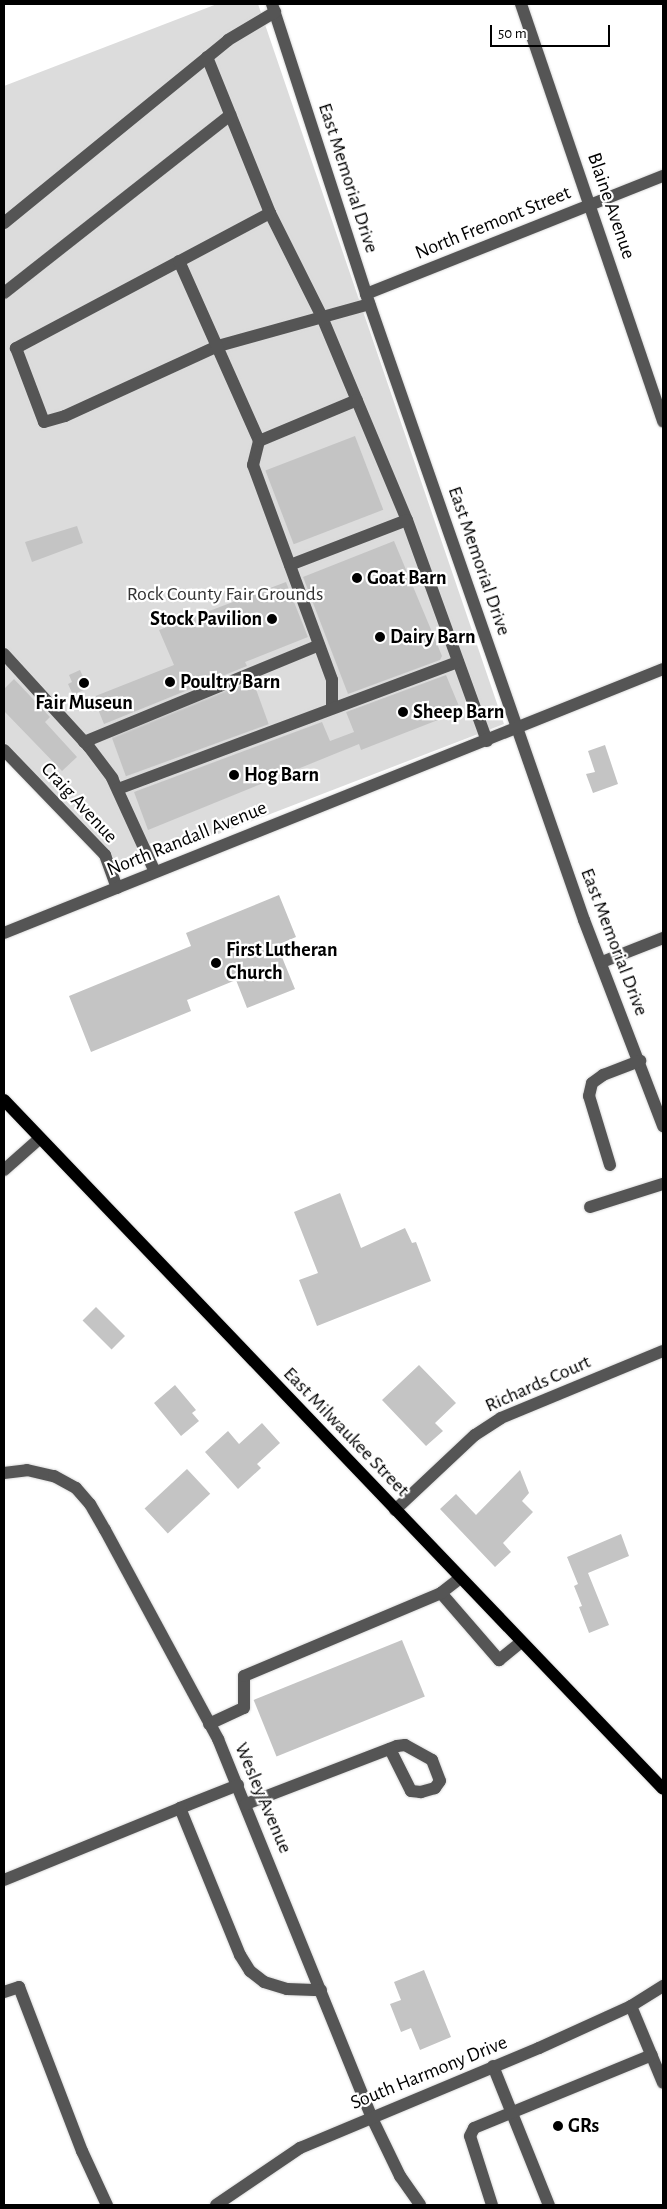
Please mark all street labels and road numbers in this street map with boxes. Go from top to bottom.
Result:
street label: East Memorial Drive [312,100,384,256]
street label: Blaine Avenue [582,150,640,262]
street label: North Fremont Street [412,181,574,265]
street label: East Memorial Drive [442,483,516,639]
street label: Craig Avenue [36,758,122,848]
street label: North Randall Avenue [103,796,271,882]
street label: East Memorial Drive [575,865,653,1019]
street label: Richards Court [481,1350,595,1418]
street label: East Milwaukee Street [278,1362,414,1502]
street label: Wesley Avenue [229,1739,297,1857]
street label: South Harmony Drive [347,2031,511,2115]

